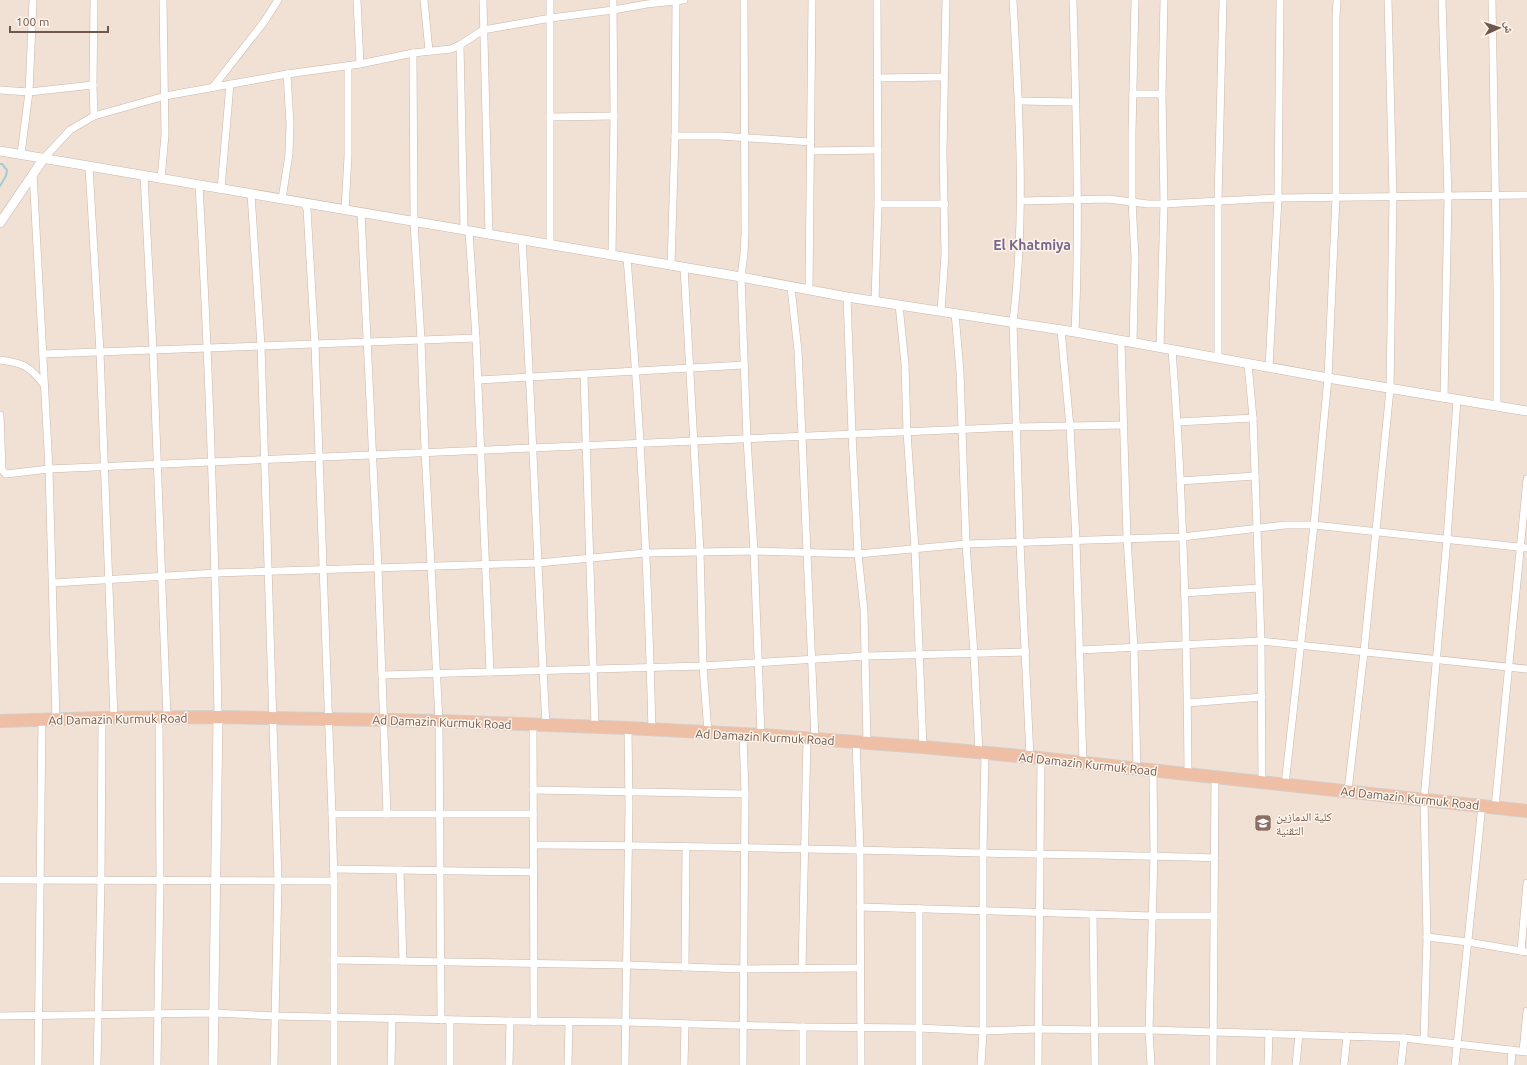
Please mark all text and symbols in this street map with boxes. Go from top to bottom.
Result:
scale bar [10,8,108,34]
north arrow [1479,8,1519,48]
text: 100 m [16,15,49,28]
text: ش [1501,21,1515,34]
district label: El Khatmiya [993,237,1071,253]
street label: Ad Damazin Kurmuk Road [48,711,188,727]
street label: Ad Damazin Kurmuk Road [372,713,512,731]
street label: Ad Damazin Kurmuk Road [695,727,835,747]
street label: Ad Damazin Kurmuk Road [1018,750,1158,778]
street label: Ad Damazin Kurmuk Road [1340,784,1480,812]
place label: كلية الدمازين التقنية [1276,810,1332,838]
school or university icon: كلية الدمازين التقنية [1253,813,1273,833]

